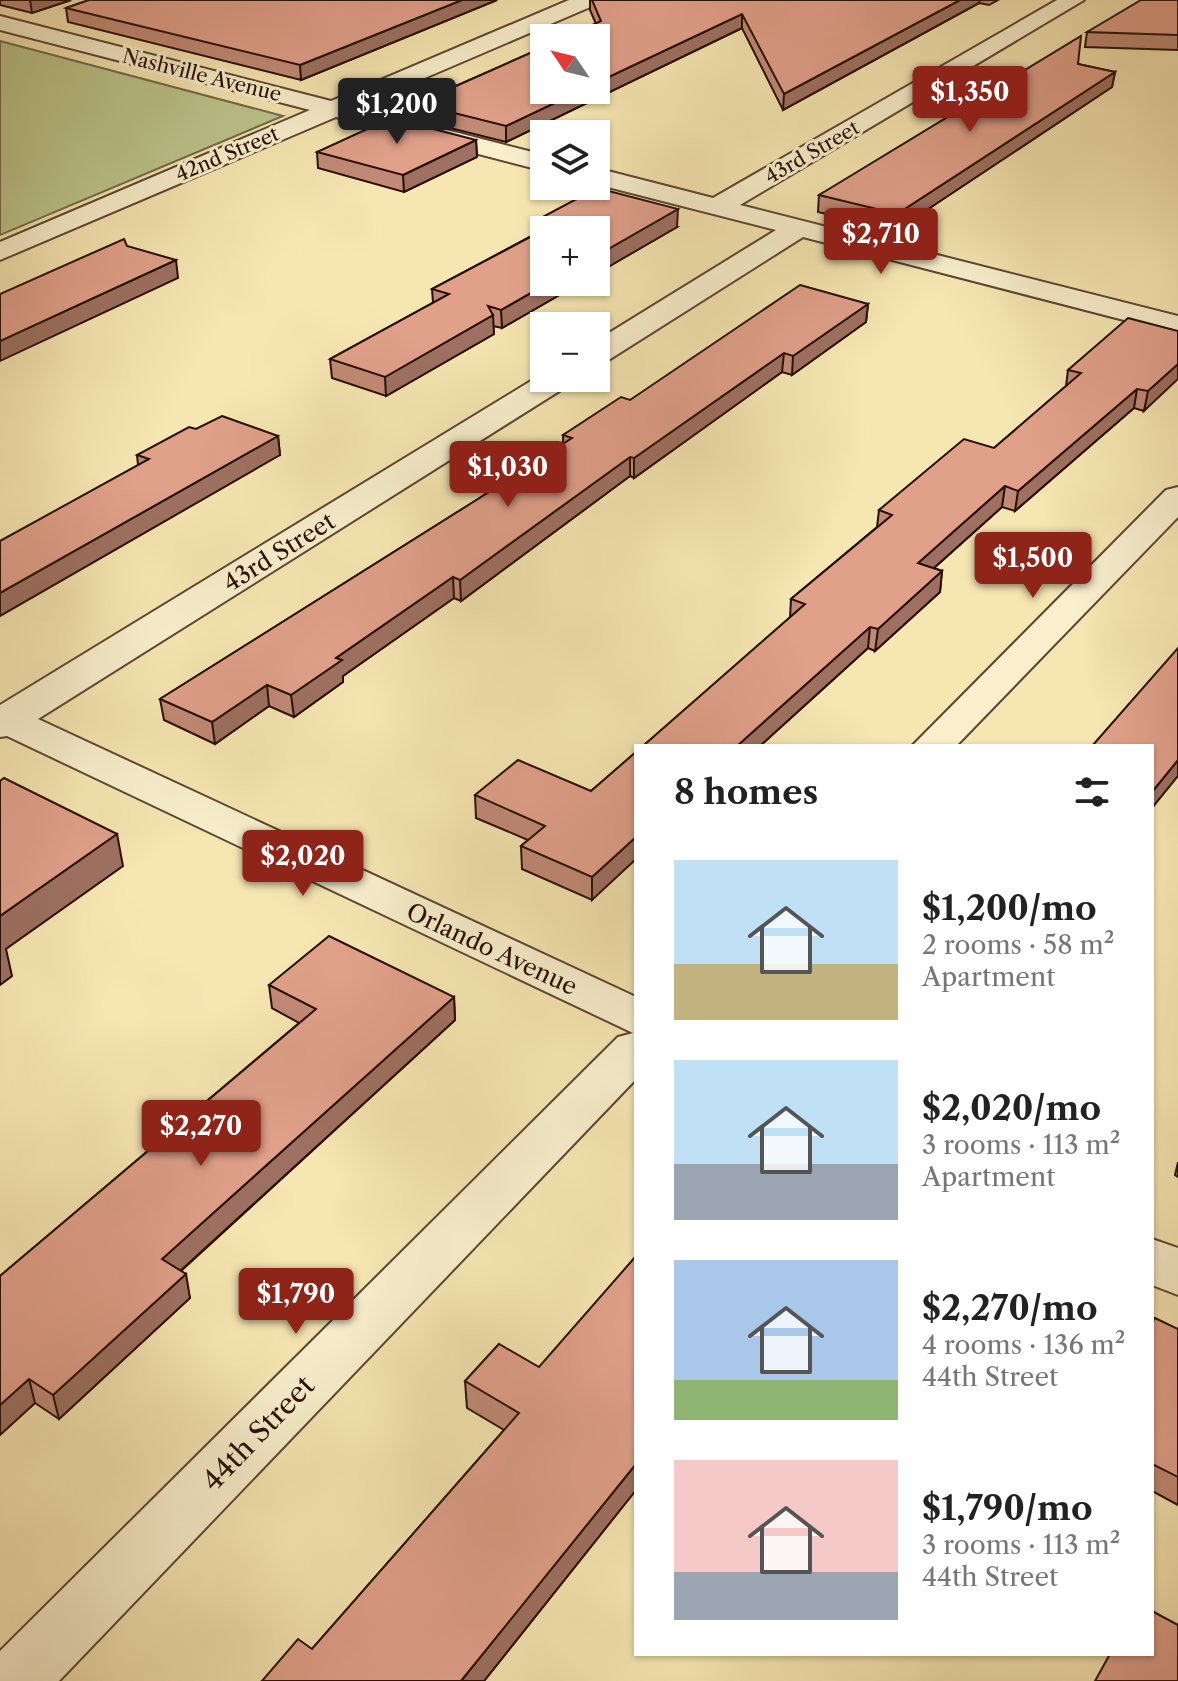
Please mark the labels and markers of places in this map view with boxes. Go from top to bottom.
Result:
pin: $1,350 [905,66,1035,134]
pin: $1,200 [332,78,462,146]
pin: $2,710 [816,208,946,276]
pin: $1,030 [443,441,573,509]
pin: $1,500 [968,532,1098,600]
pin: $2,020 [238,830,368,898]
pin: $2,270 [136,1100,266,1168]
pin: $1,790 [231,1268,361,1336]

